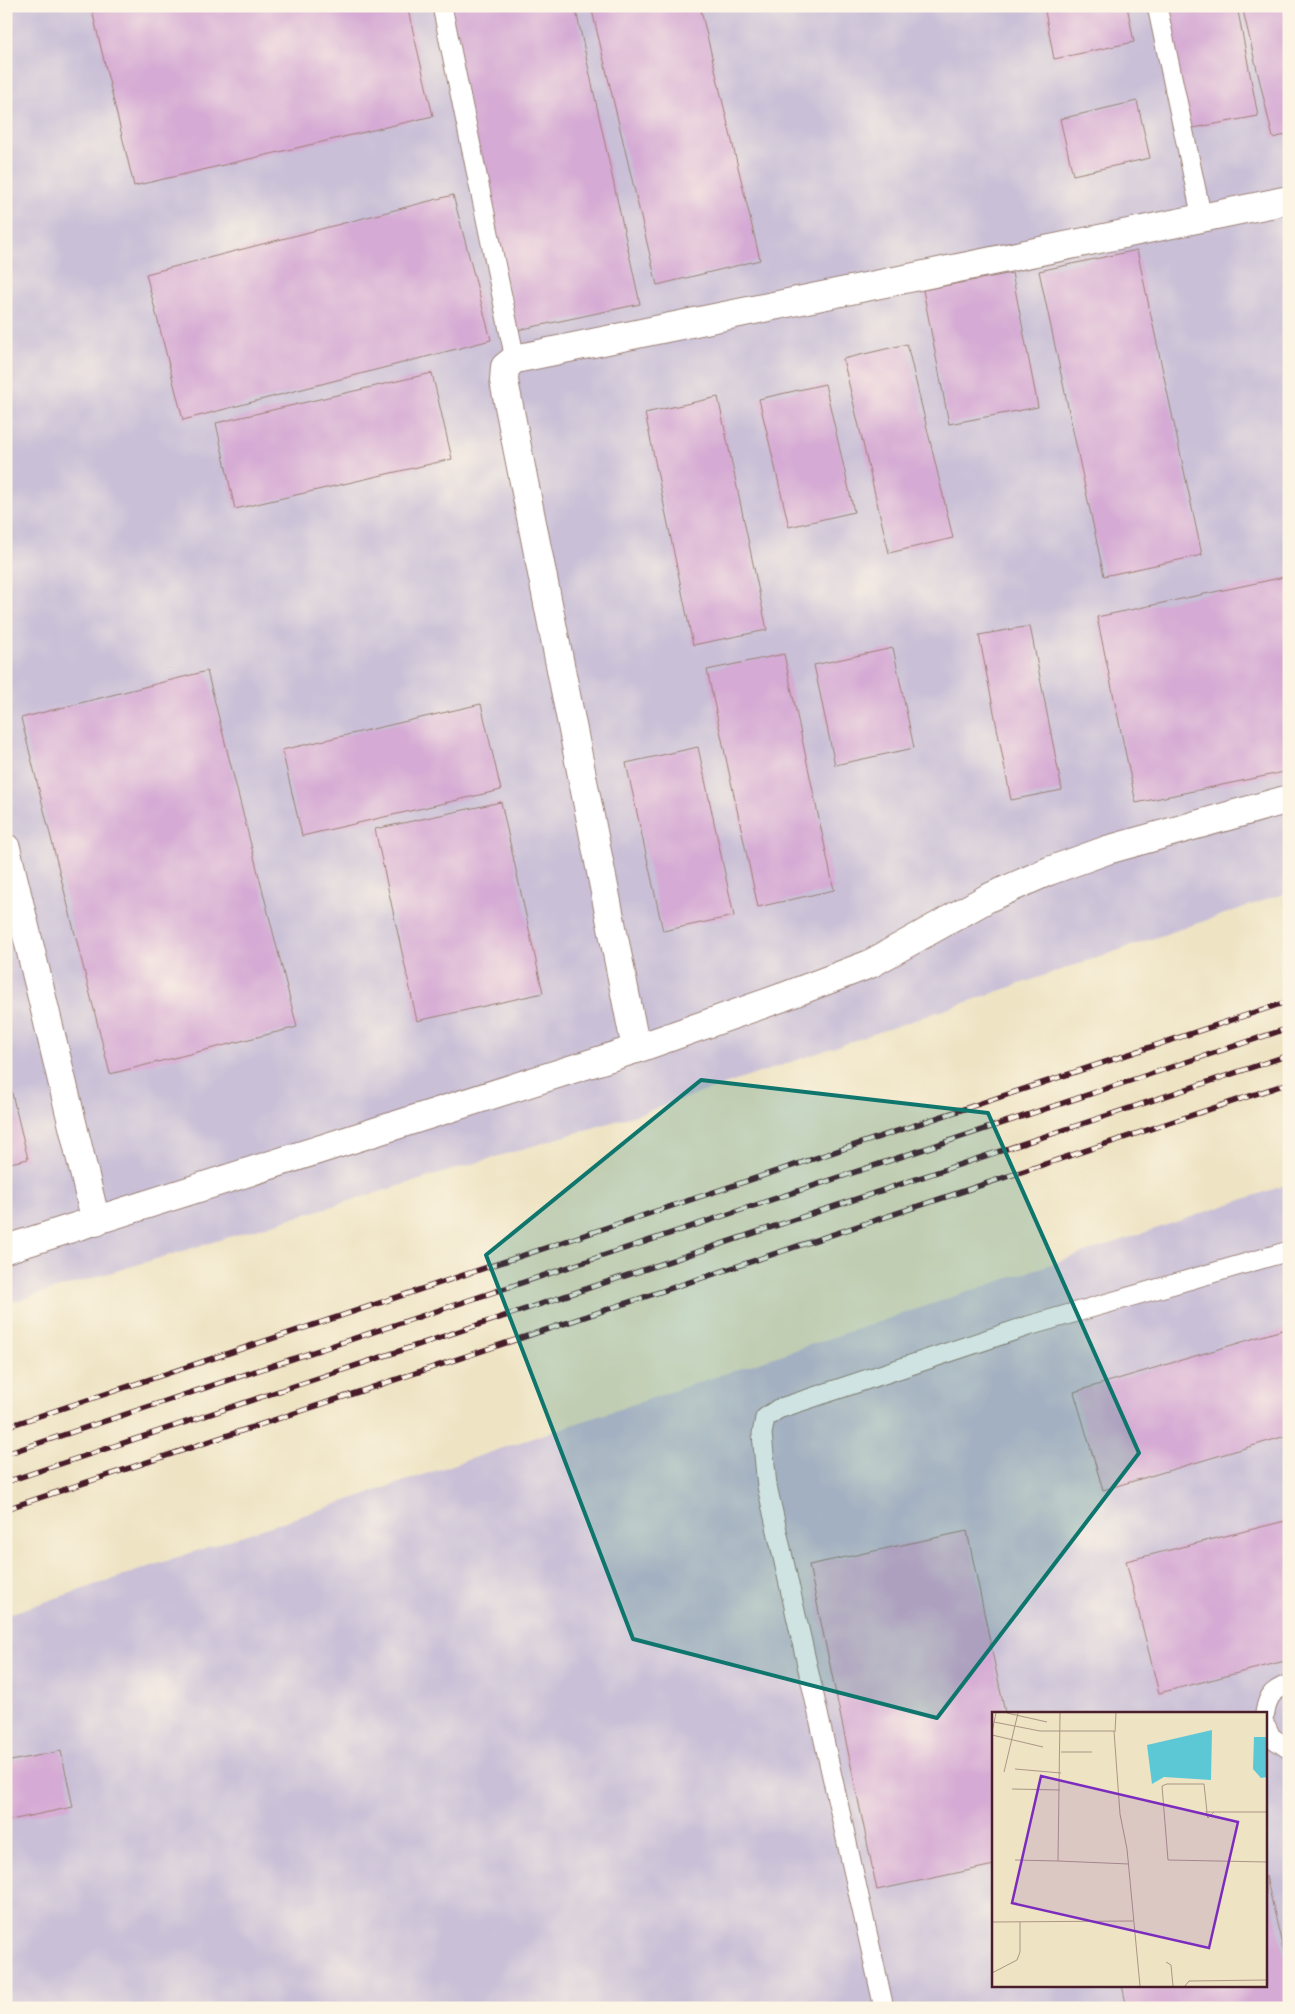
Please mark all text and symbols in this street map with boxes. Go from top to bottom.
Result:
inset map [992,1712,1268,1986]

